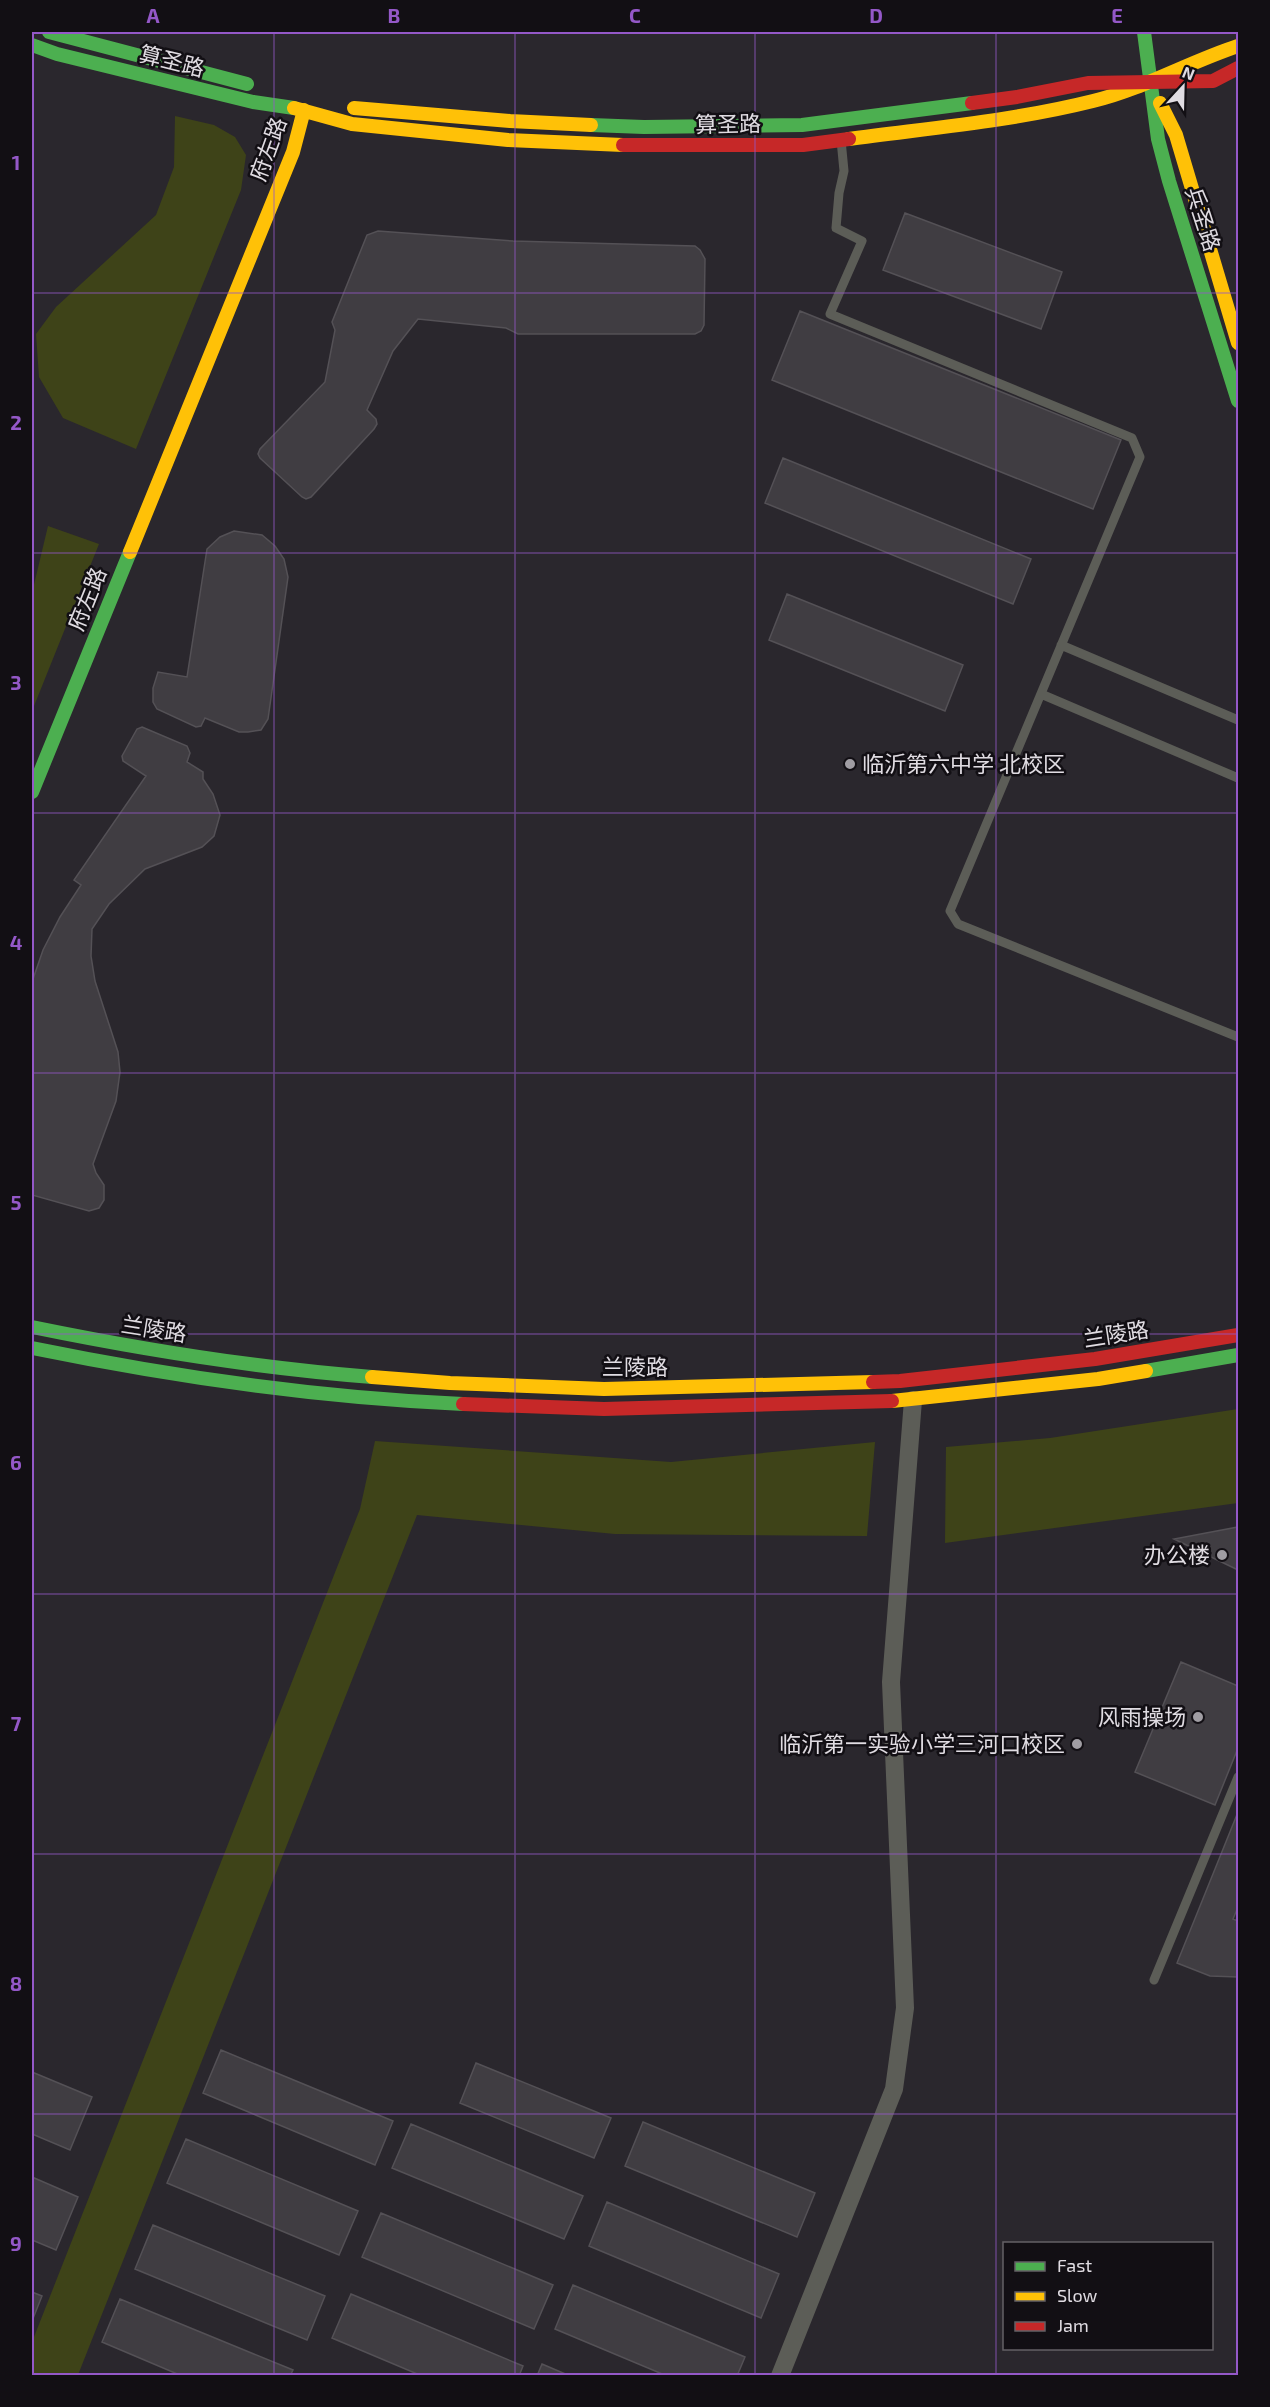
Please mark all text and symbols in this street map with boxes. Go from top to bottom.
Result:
text: A [146,3,160,27]
text: B [388,3,400,27]
text: C [629,3,641,27]
text: D [869,3,883,27]
text: E [1111,3,1123,27]
street label: 算圣路 [137,39,207,81]
north arrow [1153,57,1213,117]
text: N [1180,62,1198,84]
street label: 算圣路 [695,109,761,137]
street label: 府左路 [244,113,291,184]
text: 1 [12,150,20,174]
street label: 兵圣路 [1181,183,1227,254]
text: 2 [10,410,22,434]
street label: 府左路 [62,563,110,634]
text: 3 [10,670,22,694]
place label: 临沂第六中学 北校区 [862,750,1065,776]
marker: 临沂第六中学 北校区 [843,757,857,771]
text: 4 [10,930,23,954]
text: 5 [10,1190,22,1214]
street label: 兰陵路 [120,1310,189,1346]
street label: 兰陵路 [1081,1315,1150,1351]
street label: 兰陵路 [602,1353,668,1379]
text: 6 [10,1450,22,1474]
place label: 办公楼 [1144,1541,1210,1567]
marker: 办公楼 [1215,1548,1229,1562]
place label: 风雨操场 [1098,1703,1186,1729]
marker: 风雨操场 [1191,1710,1205,1724]
text: 7 [11,1711,22,1735]
place label: 临沂第一实验小学三河口校区 [779,1730,1065,1756]
marker: 临沂第一实验小学三河口校区 [1070,1737,1084,1751]
text: 8 [10,1971,22,1995]
text: 9 [10,2231,22,2255]
legend [1003,2242,1213,2350]
text: Fast [1057,2254,1092,2276]
text: Slow [1057,2284,1098,2306]
text: Jam [1057,2314,1089,2336]

